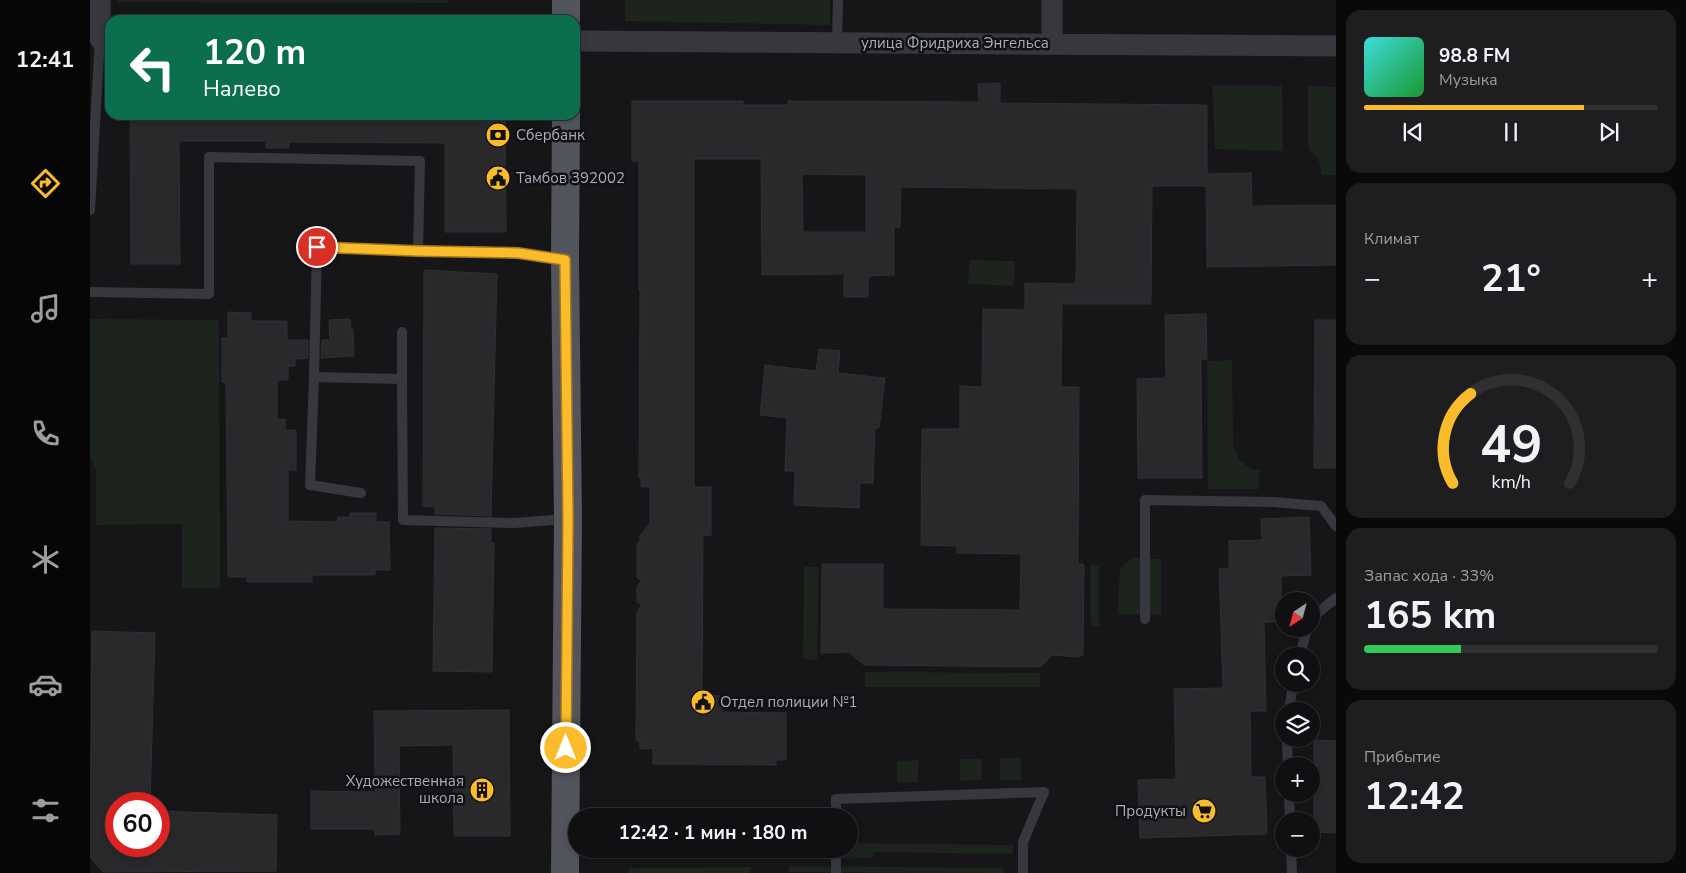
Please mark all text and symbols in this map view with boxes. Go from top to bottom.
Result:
text: 120 m [203,29,306,76]
street label: улица Фридриха Энгельса [861,33,1049,53]
icon: left [120,35,185,100]
text: 98.8 FM [1439,43,1510,69]
text: 12:41 [16,45,74,75]
text: Музыка [1439,69,1498,91]
text: Налево [203,74,281,104]
icon: previous [1399,118,1427,146]
icon: pause [1497,118,1525,146]
icon: next [1595,118,1623,146]
bank icon: Сбербанк [485,122,511,148]
place label: Сбербанк [516,125,585,145]
public building icon: Тамбов 392002 [485,165,511,191]
icon: directions [28,166,63,201]
place label: Тамбов 392002 [516,168,625,188]
pin [296,226,338,268]
text: Климат [1364,228,1419,250]
icon: arrive [303,233,331,261]
text: 21° [1481,253,1541,304]
text: − [1364,260,1381,298]
text: + [1641,260,1658,298]
icon: music [28,291,63,326]
text: 49 [1480,409,1542,480]
icon: phone [28,416,63,451]
text: km/h [1491,470,1531,494]
icon: climate [28,542,63,577]
text: Запас хода · 33% [1364,565,1494,587]
text: 165 km [1364,590,1496,641]
north arrow [1275,592,1320,638]
map controls [1275,592,1320,857]
button: search [1275,647,1320,692]
icon: car [28,667,63,702]
public building icon: Отдел полиции №1 [690,689,716,715]
place label: Отдел полиции №1 [720,692,858,712]
button: layers [1275,702,1320,747]
position arrow [539,721,591,773]
text: Прибытие [1364,746,1441,768]
button: + [1275,757,1320,802]
place label: Художественная школа [346,771,464,808]
text: 12:42 [1364,771,1465,822]
building icon: Художественная школа [469,777,495,803]
speed limit sign: 60 [105,792,170,857]
icon: filters [28,793,63,828]
supermarket icon: Продукты [1191,798,1217,824]
place label: Продукты [1115,801,1186,821]
button: − [1275,812,1320,857]
text: 12:42 · 1 мин · 180 m [619,820,807,846]

